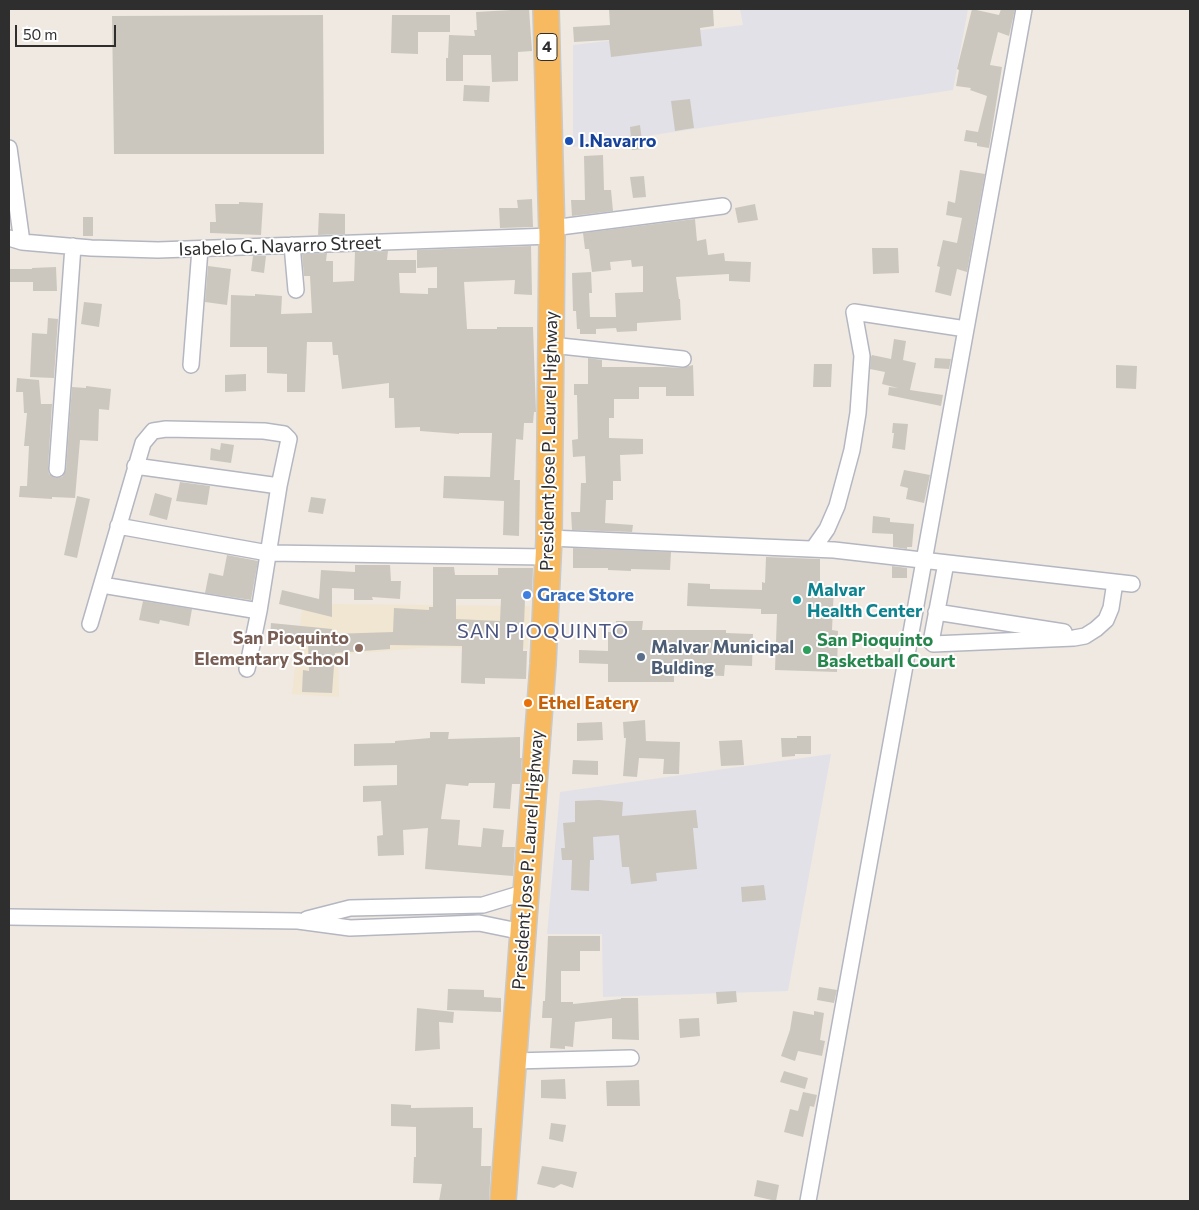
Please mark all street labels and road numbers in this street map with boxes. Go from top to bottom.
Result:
road number: 4 [537,34,557,61]
street label: Isabelo G. Navarro Street [178,232,382,260]
street label: President Jose P. Laurel Highway [536,311,562,571]
street label: President Jose P. Laurel Highway [508,729,548,991]

